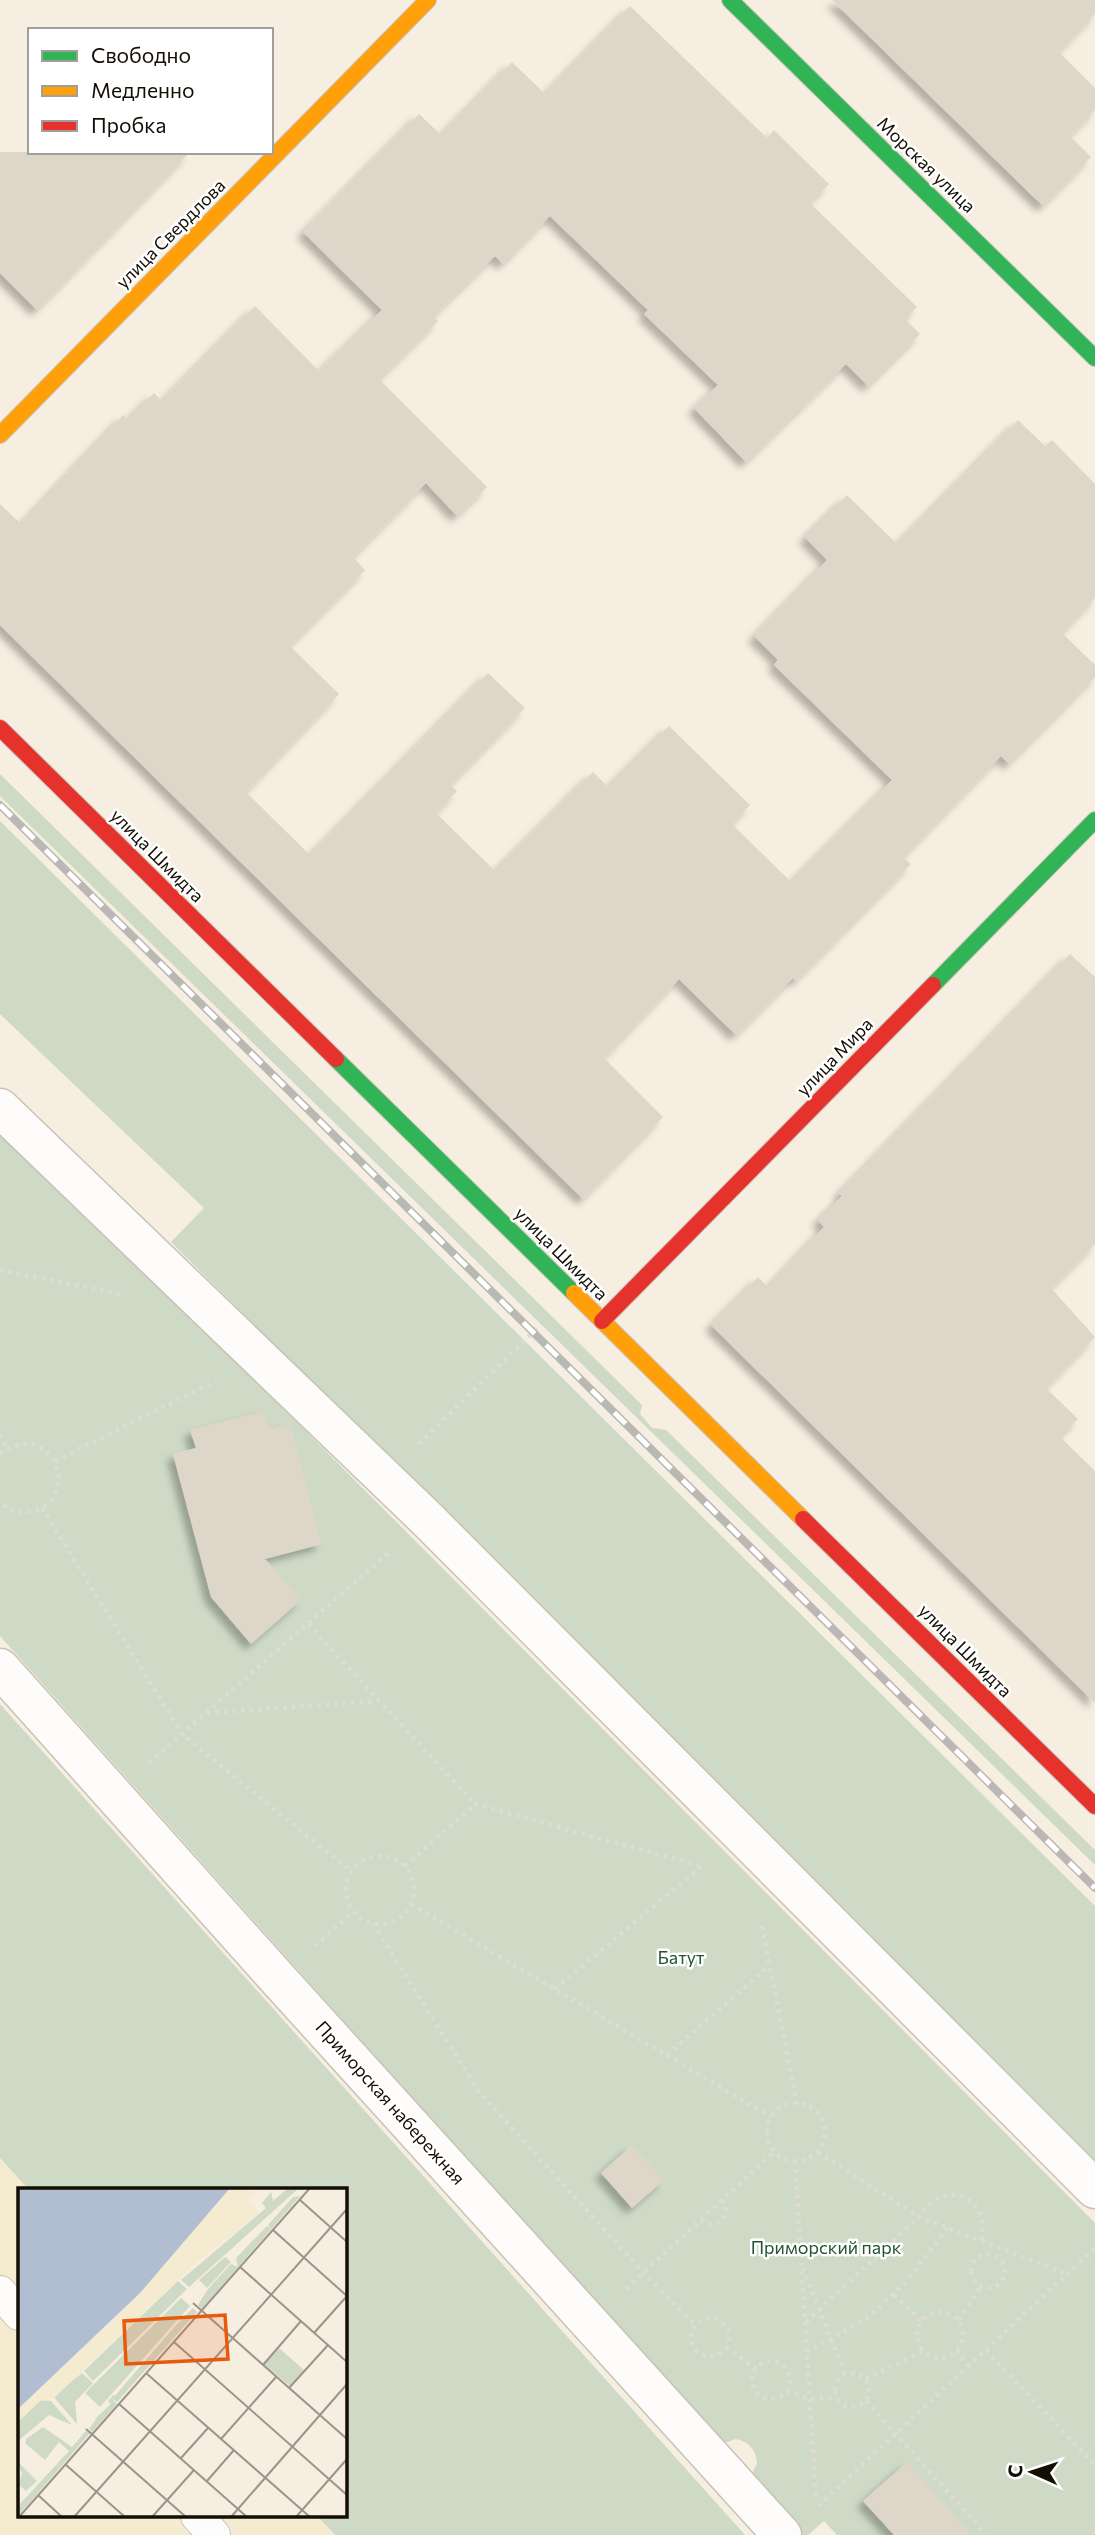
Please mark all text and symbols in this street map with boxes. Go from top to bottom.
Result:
legend [28,28,273,154]
text: Свободно [91,42,191,67]
text: Медленно [91,77,195,102]
text: Пробка [91,112,166,137]
street label: Морская улица [873,112,981,217]
street label: улица Свердлова [111,174,230,293]
street label: улица Шмидта [106,804,209,907]
street label: улица Мира [792,1013,877,1100]
street label: улица Шмидта [510,1202,613,1305]
street label: улица Шмидта [914,1599,1017,1702]
park label: Батут [658,1946,705,1968]
street label: Приморская набережная [311,2016,470,2189]
inset map [18,2188,346,2518]
park label: Приморский парк [751,2236,902,2258]
north arrow [997,2437,1067,2507]
text: С [1003,2464,1026,2478]

